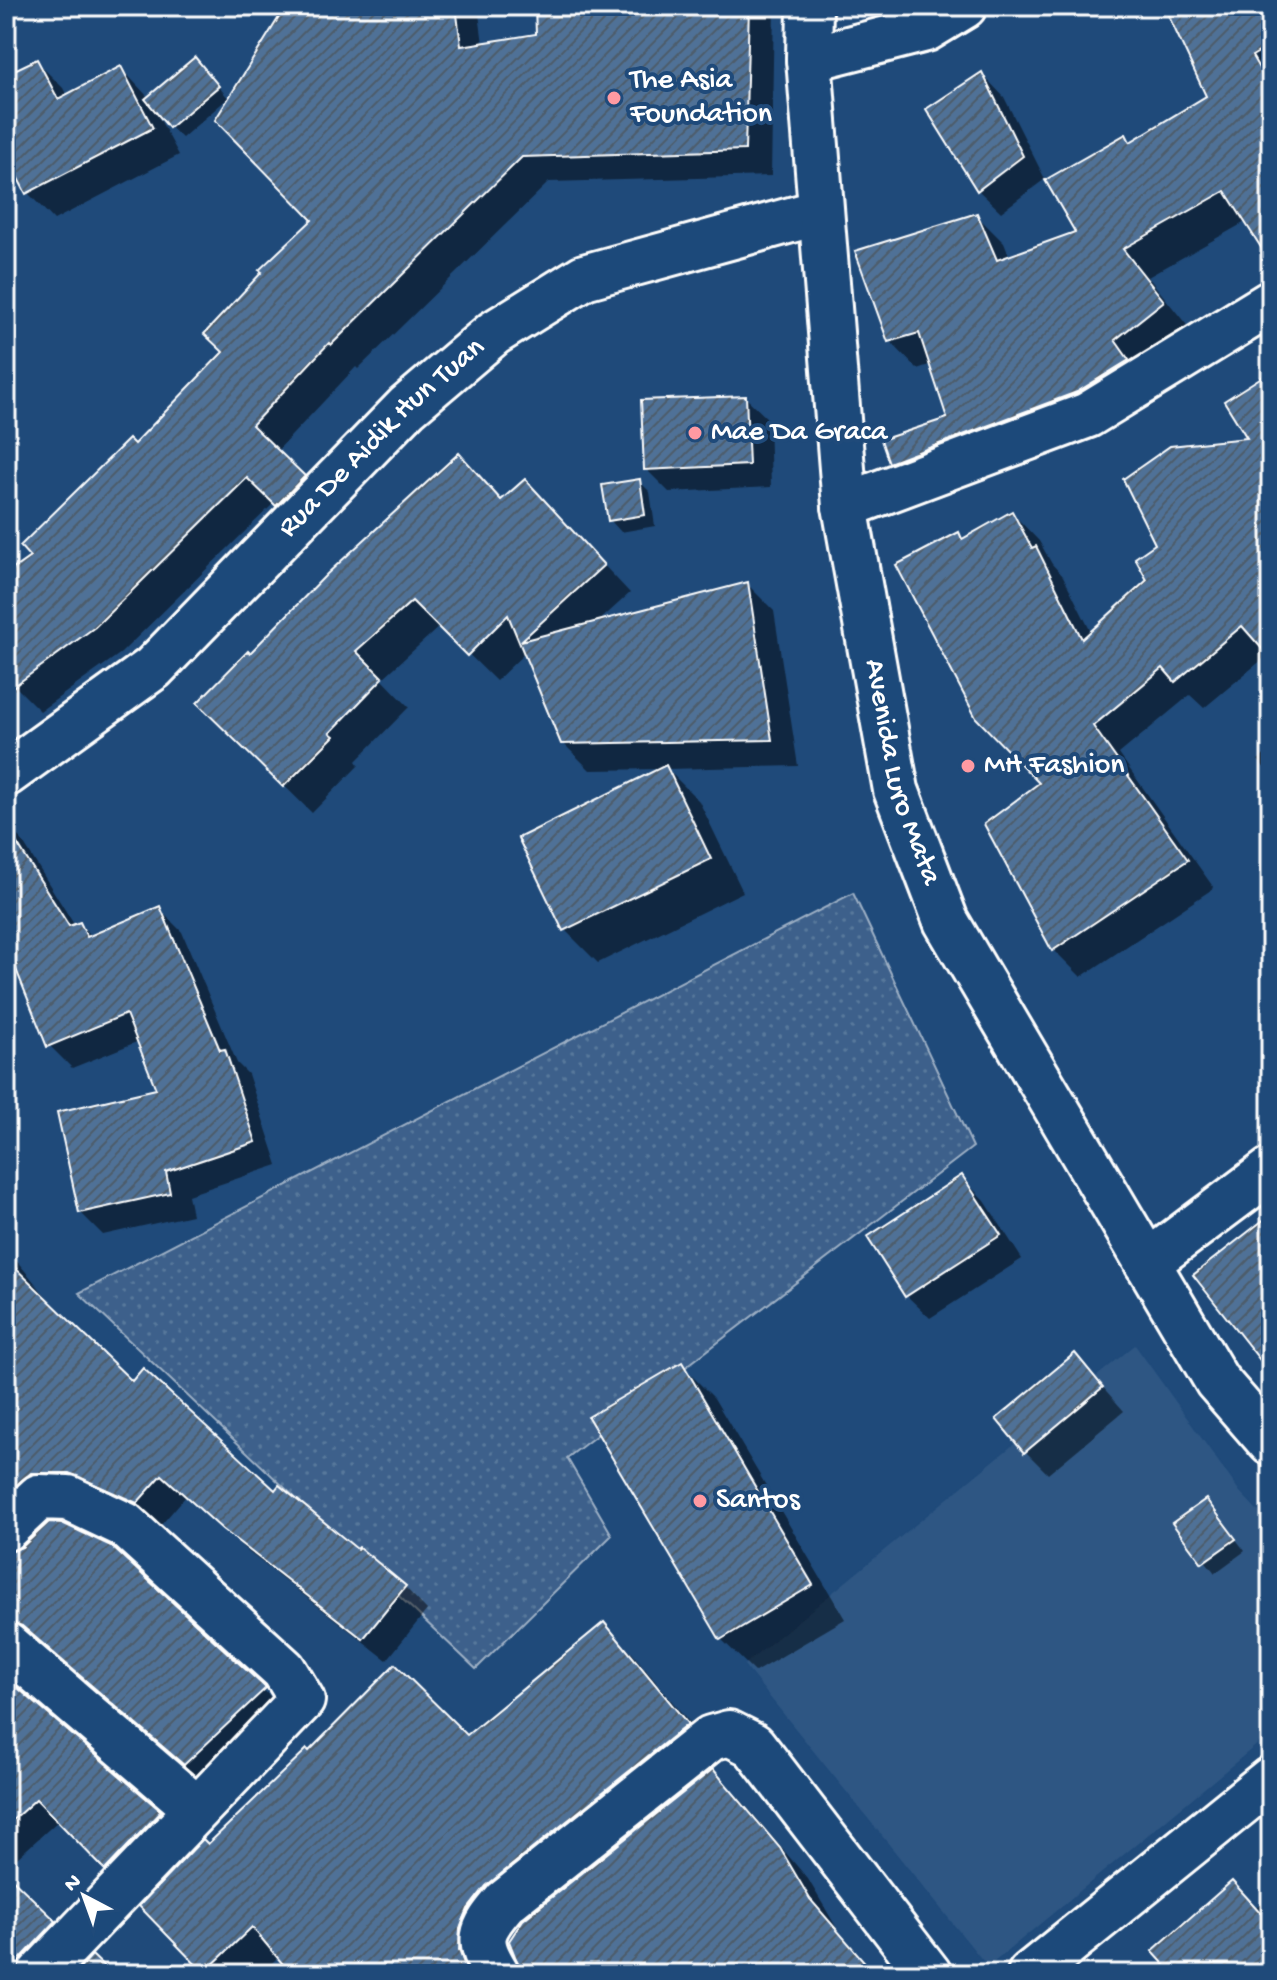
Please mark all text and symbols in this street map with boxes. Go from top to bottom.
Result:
place label: The Asia Foundation [628,64,772,133]
marker: The Asia Foundation [605,89,623,107]
street label: Rua De Aidik Hun Tuan [272,331,493,546]
place label: Mae Da Graca [711,416,889,451]
marker: Mae Da Graca [686,424,704,442]
street label: Avenida Luro Mata [855,656,949,892]
place label: MH Fashion [984,749,1125,784]
marker: MH Fashion [959,757,977,775]
place label: Santos [716,1484,801,1519]
marker: Santos [691,1492,709,1510]
north arrow [44,1856,124,1936]
text: N [60,1869,87,1898]

